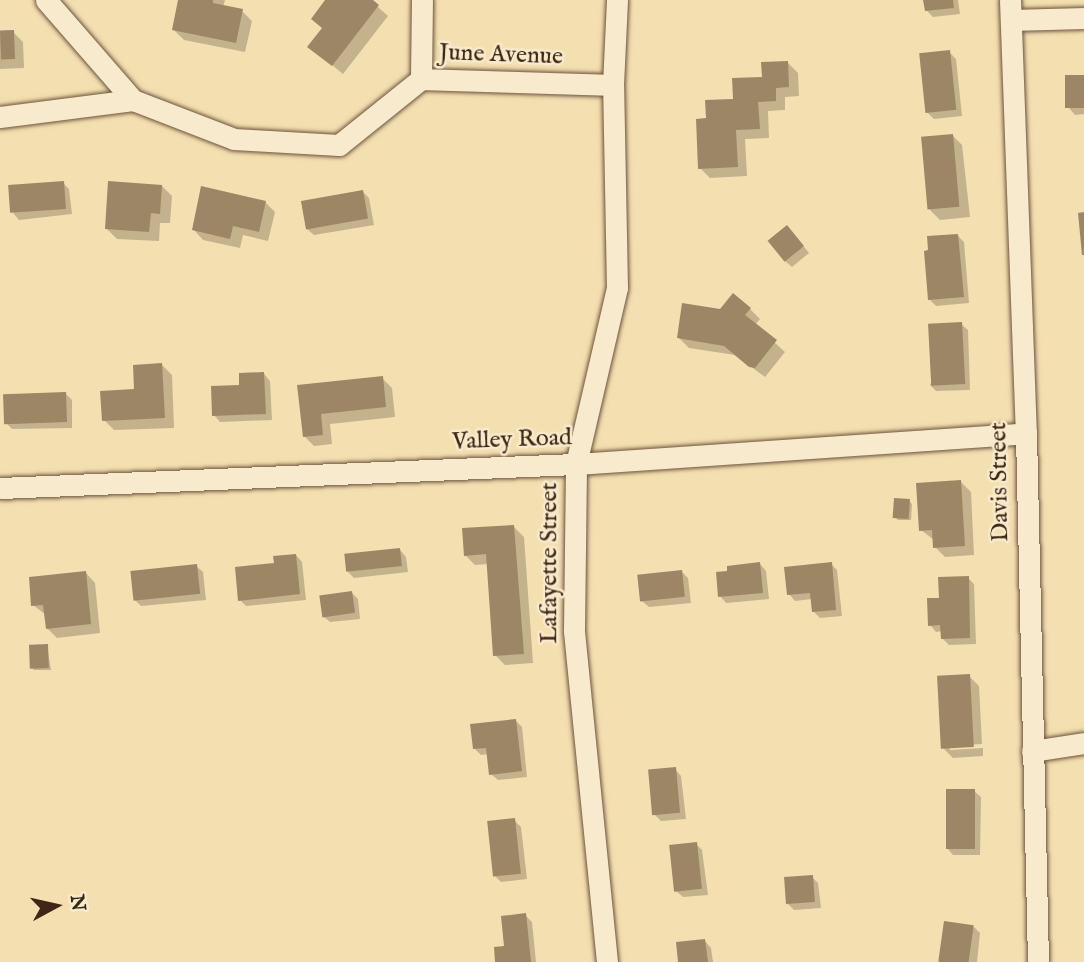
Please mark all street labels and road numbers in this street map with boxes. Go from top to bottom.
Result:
street label: June Avenue [439,38,563,72]
street label: Davis Street [985,422,1015,542]
street label: Valley Road [452,424,572,456]
street label: Lafayette Street [536,482,564,644]

